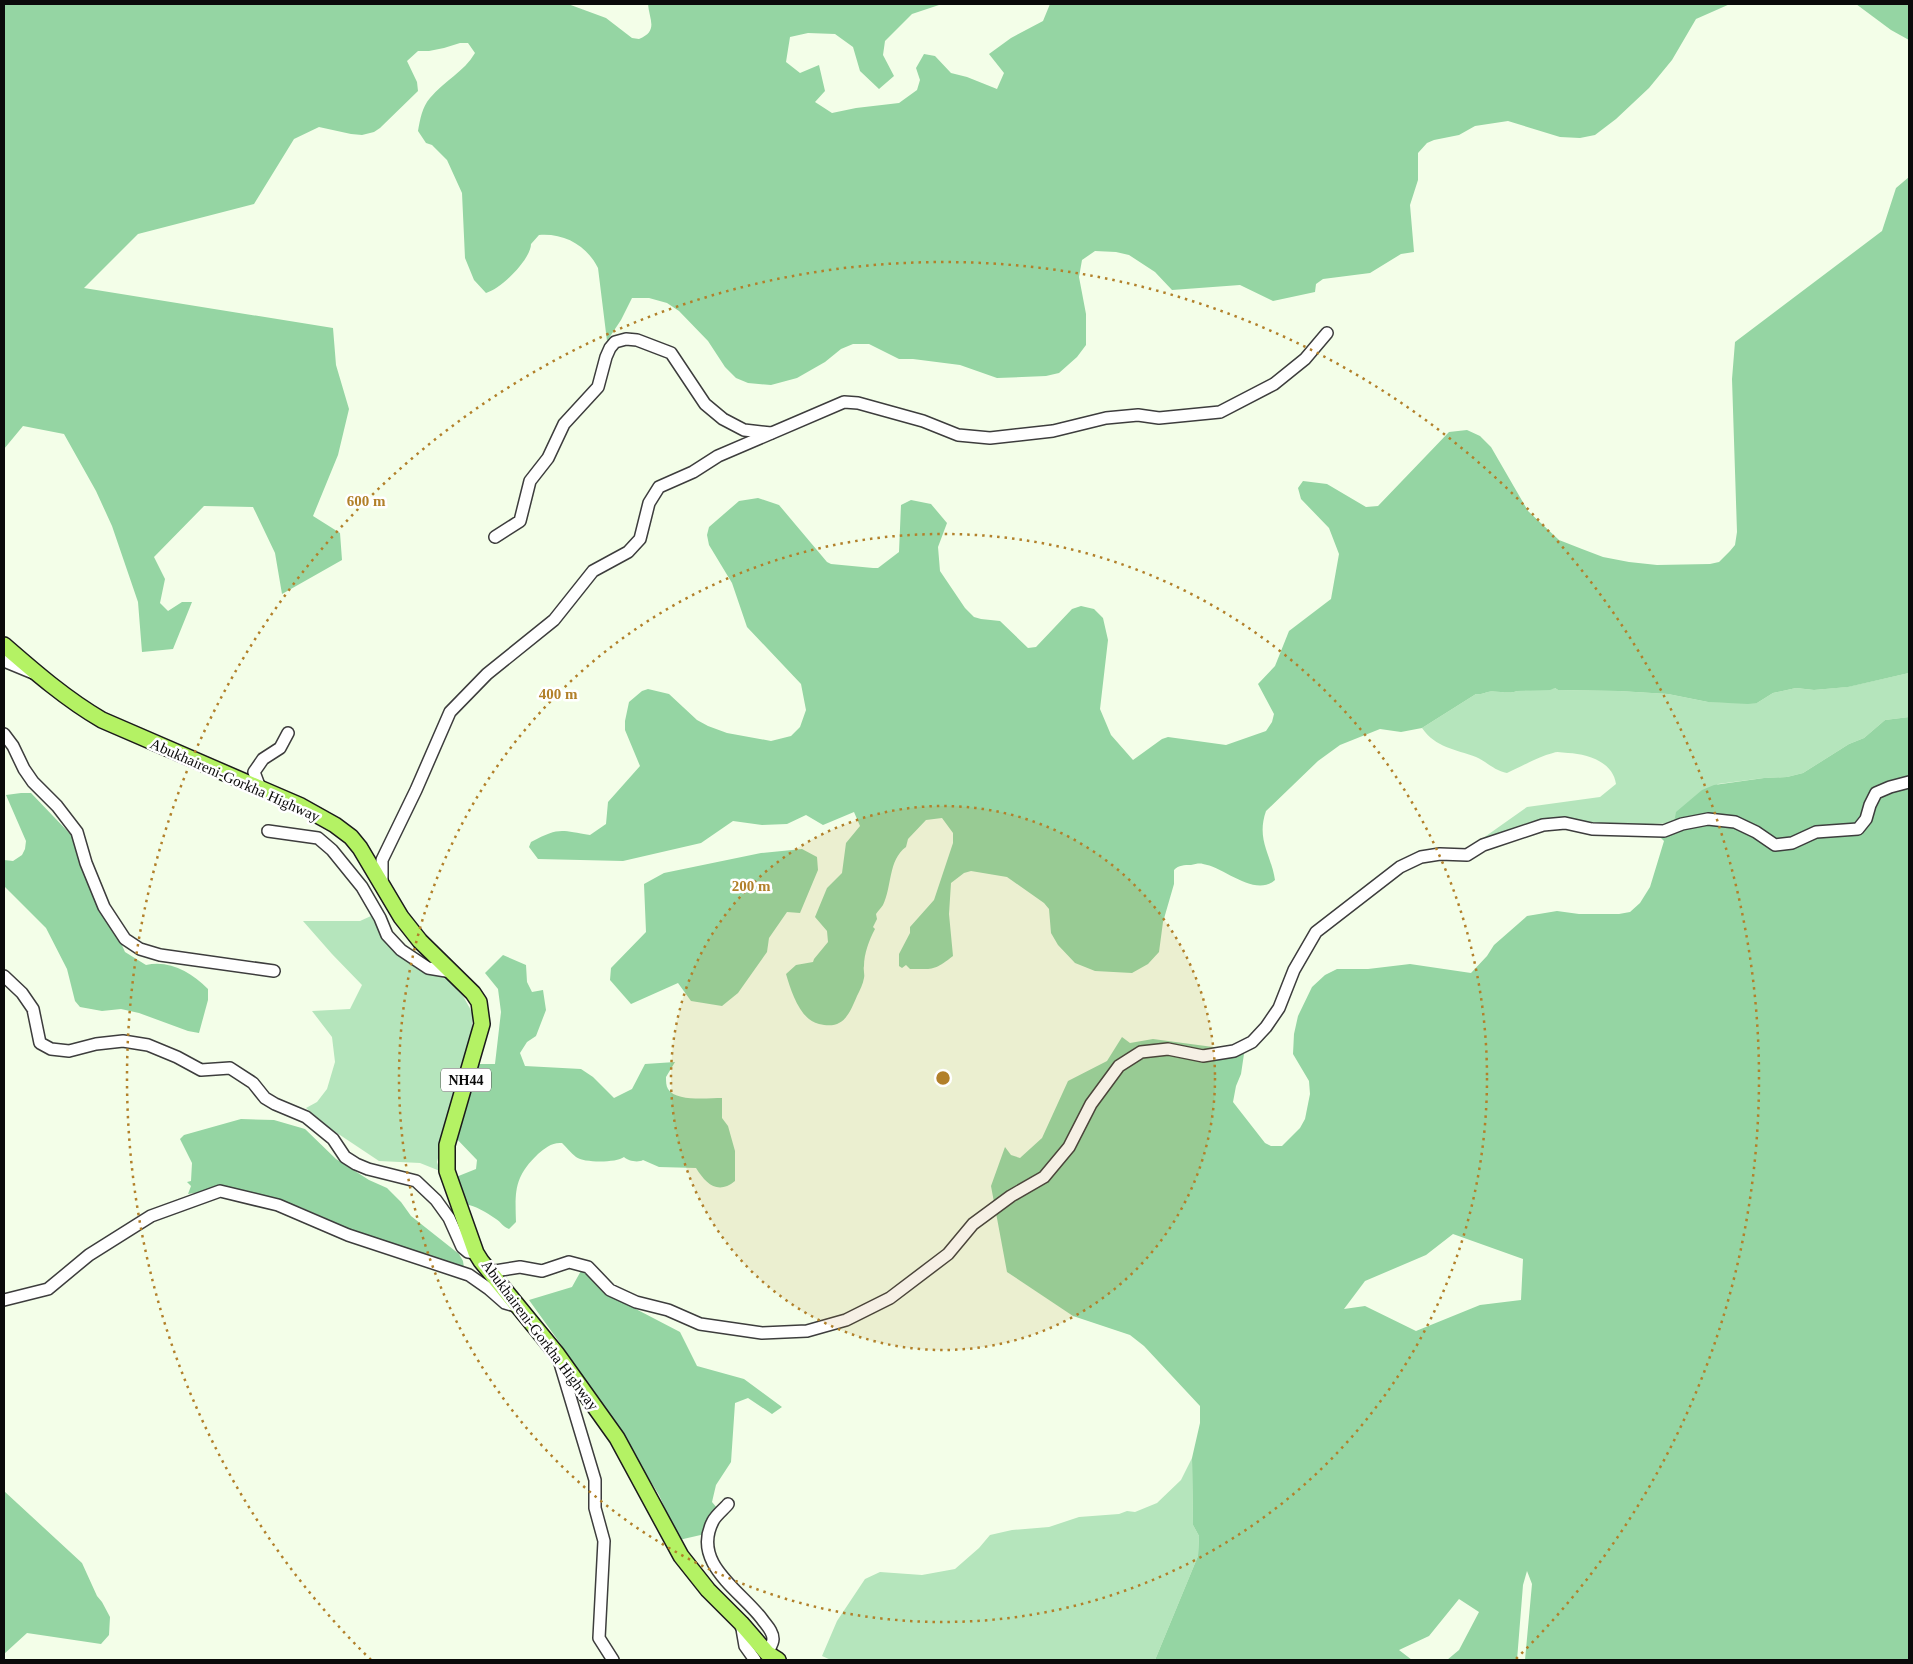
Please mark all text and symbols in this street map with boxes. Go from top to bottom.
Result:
text: 600 m [347,493,386,509]
text: 400 m [539,686,578,702]
street label: Abukhaireni-Gorkha Highway [148,735,323,825]
text: 200 m [732,878,771,894]
road number: NH44 [441,1068,491,1092]
centre of rings [934,1069,952,1087]
street label: Abukhaireni-Gorkha Highway [478,1257,602,1414]

